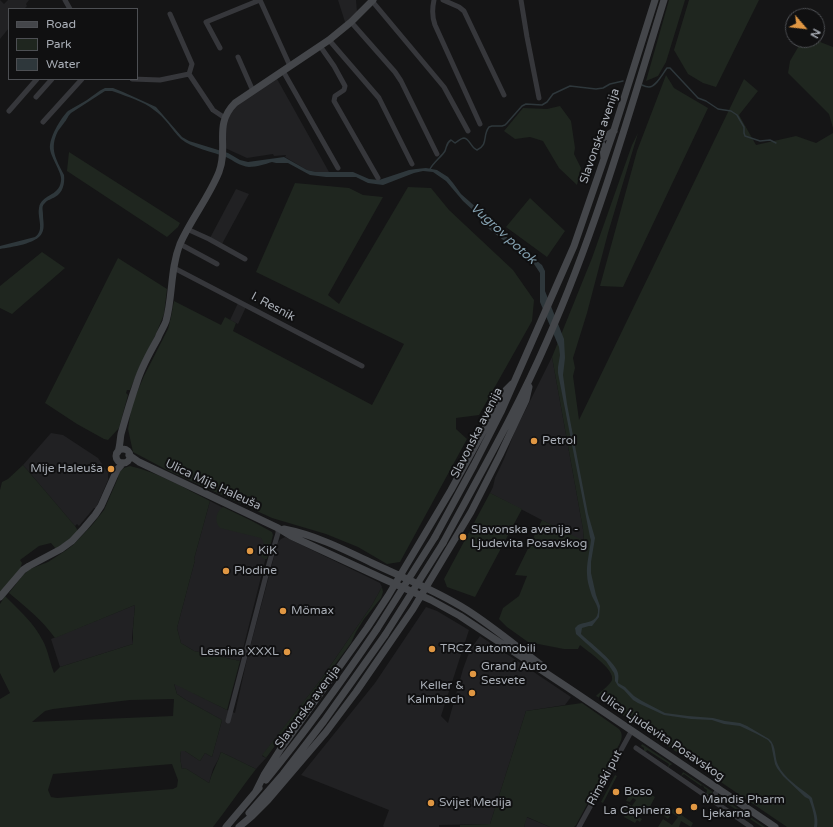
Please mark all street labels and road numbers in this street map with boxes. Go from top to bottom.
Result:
street label: Slavonska avenija [577,87,623,185]
street label: I. Resnik [249,289,297,325]
street label: Slavonska avenija [448,385,506,481]
street label: Ulica Mije Haleuša [163,457,263,513]
street label: Slavonska avenija [272,663,344,751]
street label: Ulica Ljudevita Posavskog [597,690,727,784]
street label: Rimski put [584,748,626,808]

